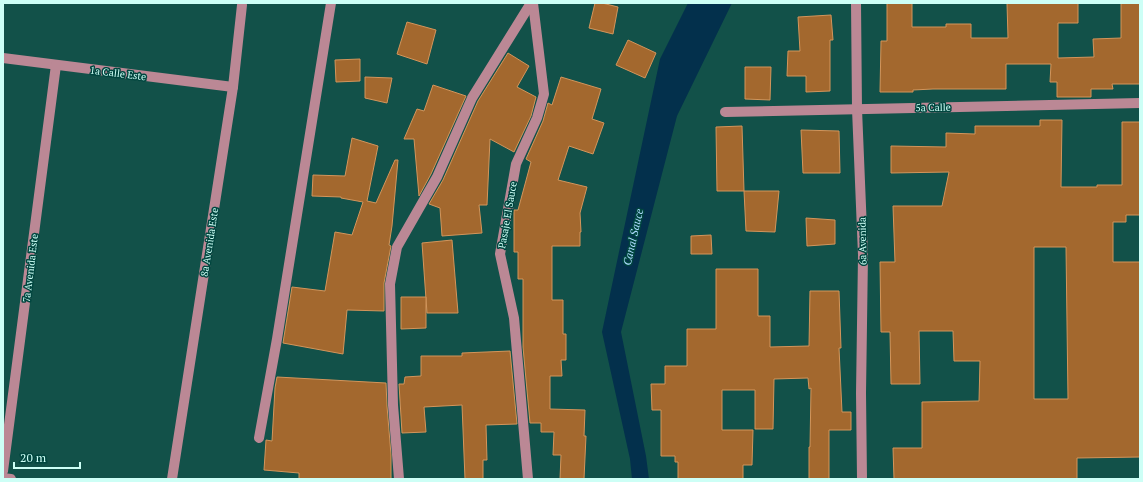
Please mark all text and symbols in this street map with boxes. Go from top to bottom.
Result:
street label: 1a Calle Este [89,64,147,83]
street label: 5a Calle [915,101,951,114]
street label: Pasaje El Sauce [495,181,520,250]
street label: 8a Avenida Este [198,207,221,277]
water label: Canal Sauce [620,207,646,267]
street label: 6a Avenida [856,217,869,265]
street label: 7a Avenida Este [20,233,41,303]
scale bar [14,444,80,470]
text: 20 m [20,450,47,465]

